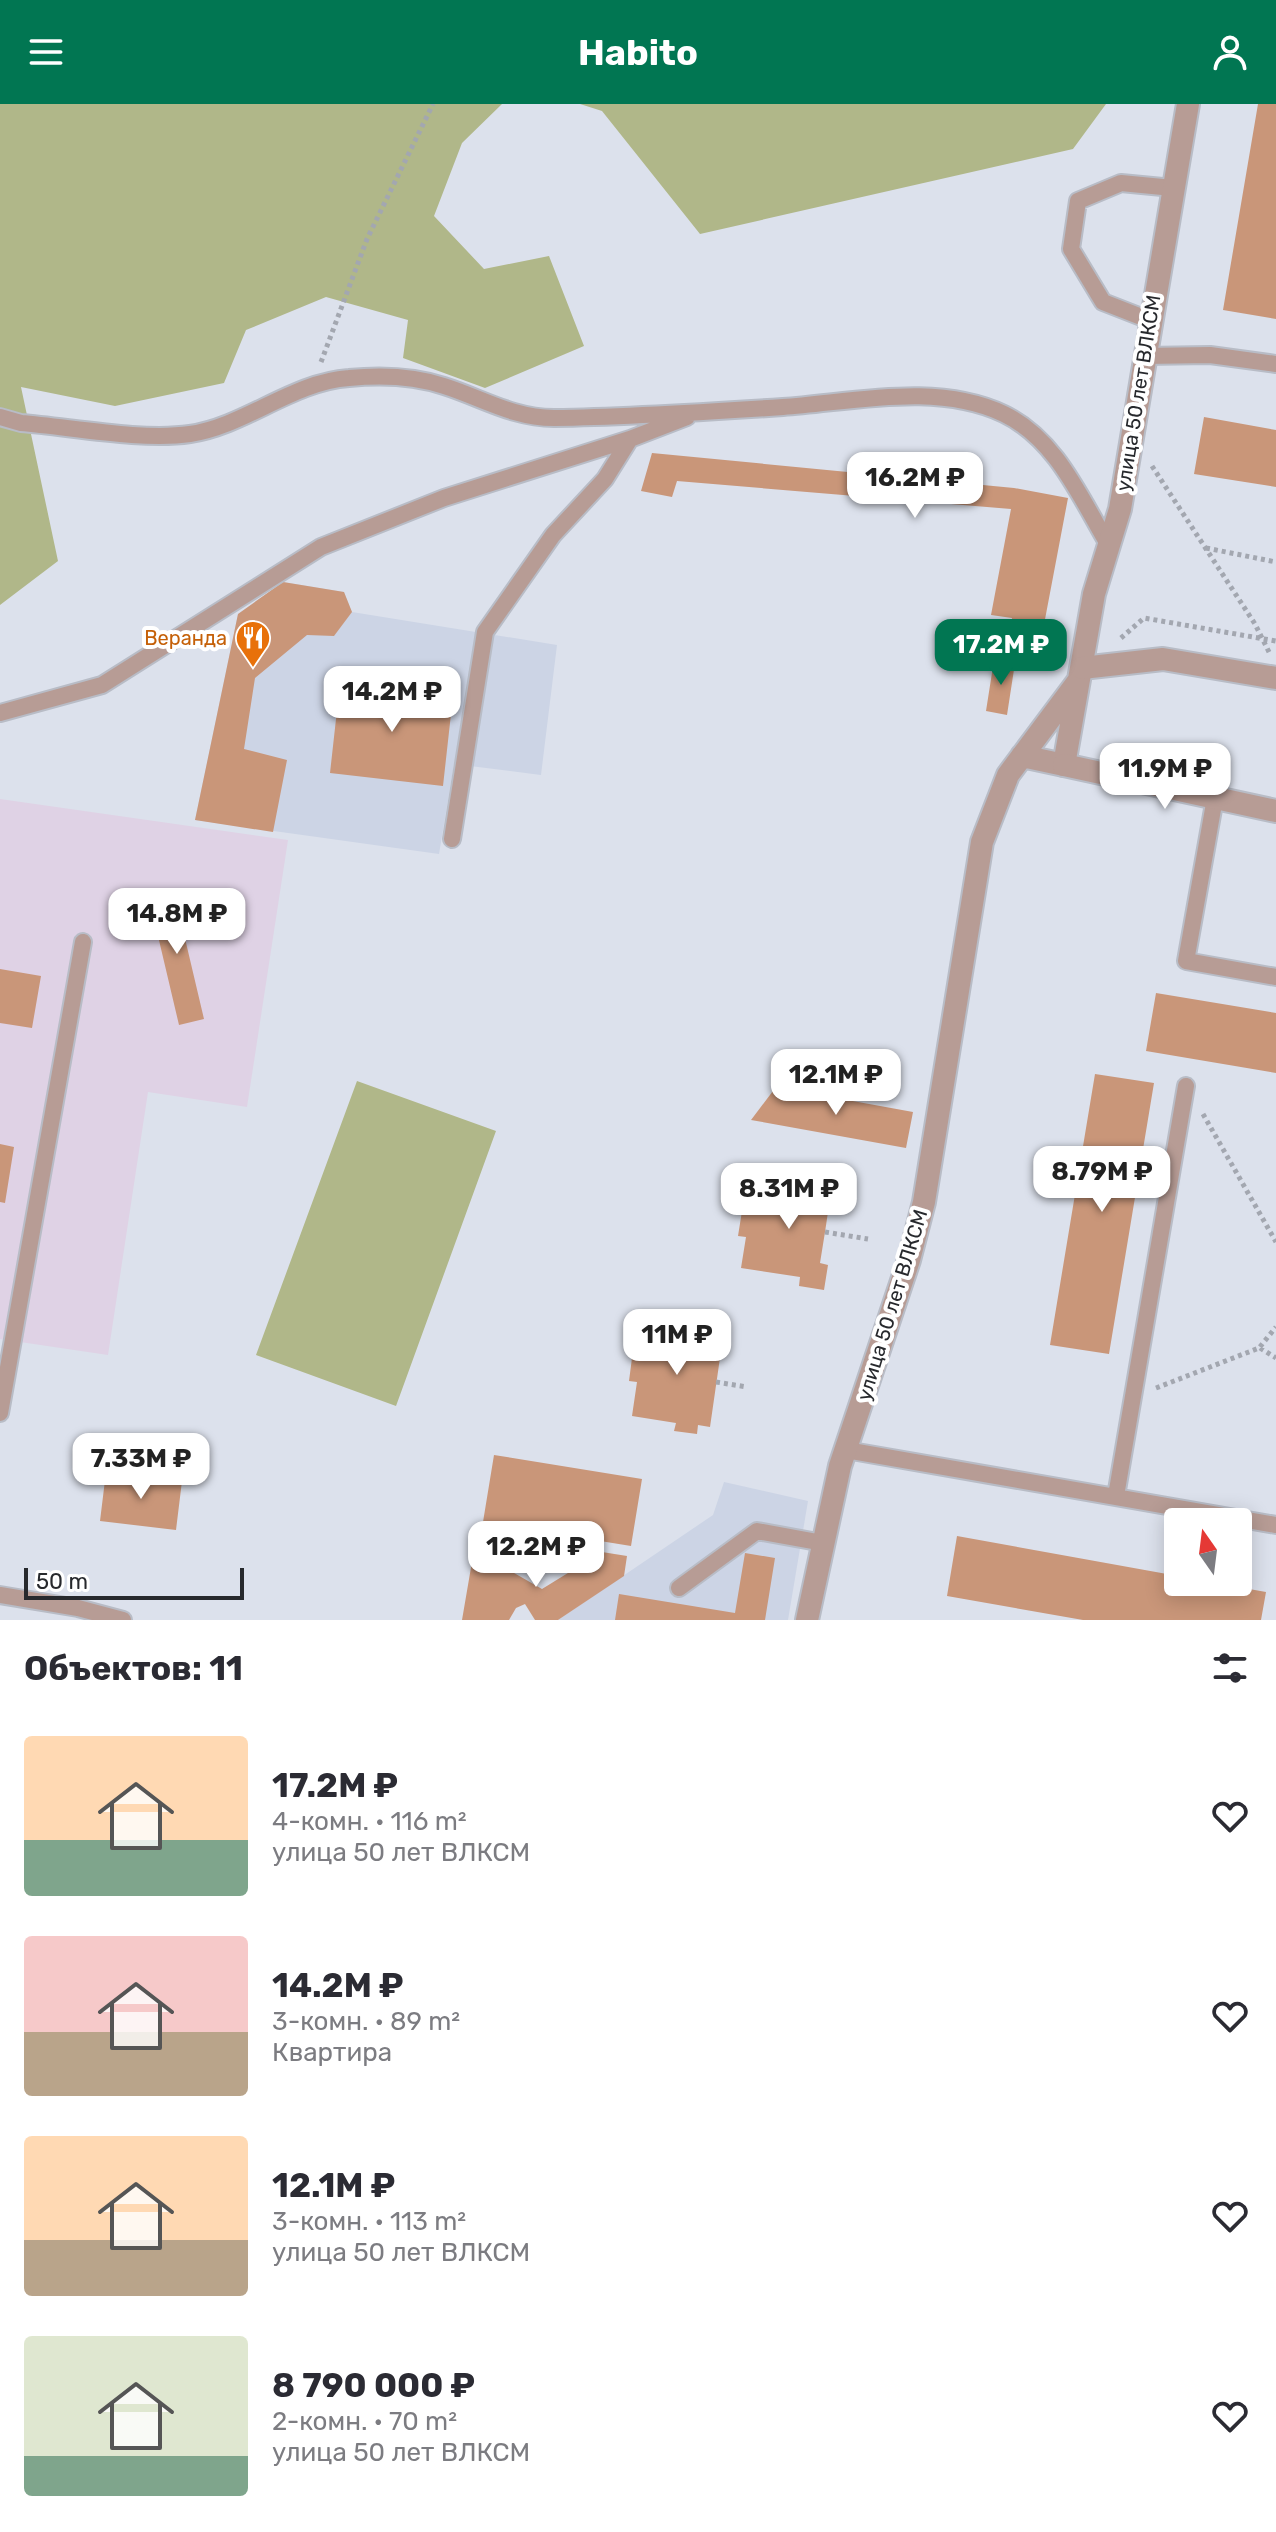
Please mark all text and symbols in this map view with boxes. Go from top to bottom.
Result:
icon: menu [24,30,68,74]
icon: person [1208,30,1252,74]
text: Habito [578,31,698,74]
street label: улица 50 лет ВЛКСМ [1111,293,1165,493]
pin: 16.2M ₽ [841,452,989,520]
text: 16.2M ₽ [865,462,965,493]
restaurant icon: Веранда [234,619,272,669]
pin: 17.2M ₽ [927,619,1075,687]
place label: Веранда [144,626,227,650]
text: 17.2M ₽ [953,629,1049,660]
pin: 14.2M ₽ [318,666,466,734]
text: 14.2M ₽ [342,676,442,707]
pin: 11.9M ₽ [1091,743,1239,811]
text: 11.9M ₽ [1118,753,1212,784]
pin: 14.8M ₽ [103,888,251,956]
text: 14.8M ₽ [126,898,228,929]
pin: 12.1M ₽ [762,1049,910,1117]
text: 12.1M ₽ [789,1059,883,1090]
pin: 8.79M ₽ [1028,1146,1176,1214]
text: 8.79M ₽ [1051,1156,1153,1187]
pin: 8.31M ₽ [715,1163,863,1231]
text: 8.31M ₽ [739,1173,839,1204]
street label: улица 50 лет ВЛКСМ [851,1207,933,1403]
pin: 11M ₽ [621,1309,733,1377]
text: 11M ₽ [641,1319,713,1350]
pin: 7.33M ₽ [67,1433,215,1501]
text: 7.33M ₽ [91,1443,191,1474]
north arrow [1164,1508,1252,1596]
map controls [1164,1508,1252,1596]
pin: 12.2M ₽ [462,1521,610,1589]
text: 12.2M ₽ [486,1531,586,1562]
scale bar [24,1564,244,1600]
text: 50 m [36,1568,88,1595]
icon: filters [1208,1646,1252,1690]
text: Объектов: 11 [24,1648,243,1689]
text: 17.2M ₽ [272,1765,398,1806]
icon: home [88,1768,184,1864]
icon: heart [1208,1794,1252,1838]
text: 4-комн. · 116 m² [272,1806,467,1837]
text: улица 50 лет ВЛКСМ [272,1837,530,1868]
text: 14.2M ₽ [272,1965,404,2006]
icon: home [88,1968,184,2064]
icon: heart [1208,1994,1252,2038]
text: 3-комн. · 89 m² [272,2006,460,2037]
text: Квартира [272,2037,392,2068]
text: 12.1M ₽ [272,2165,395,2206]
icon: home [88,2168,184,2264]
icon: heart [1208,2194,1252,2238]
text: 3-комн. · 113 m² [272,2206,466,2237]
text: улица 50 лет ВЛКСМ [272,2237,530,2268]
text: 8 790 000 ₽ [272,2365,475,2406]
icon: home [88,2368,184,2464]
icon: heart [1208,2394,1252,2438]
text: 2-комн. · 70 m² [272,2406,457,2437]
text: улица 50 лет ВЛКСМ [272,2437,530,2468]

